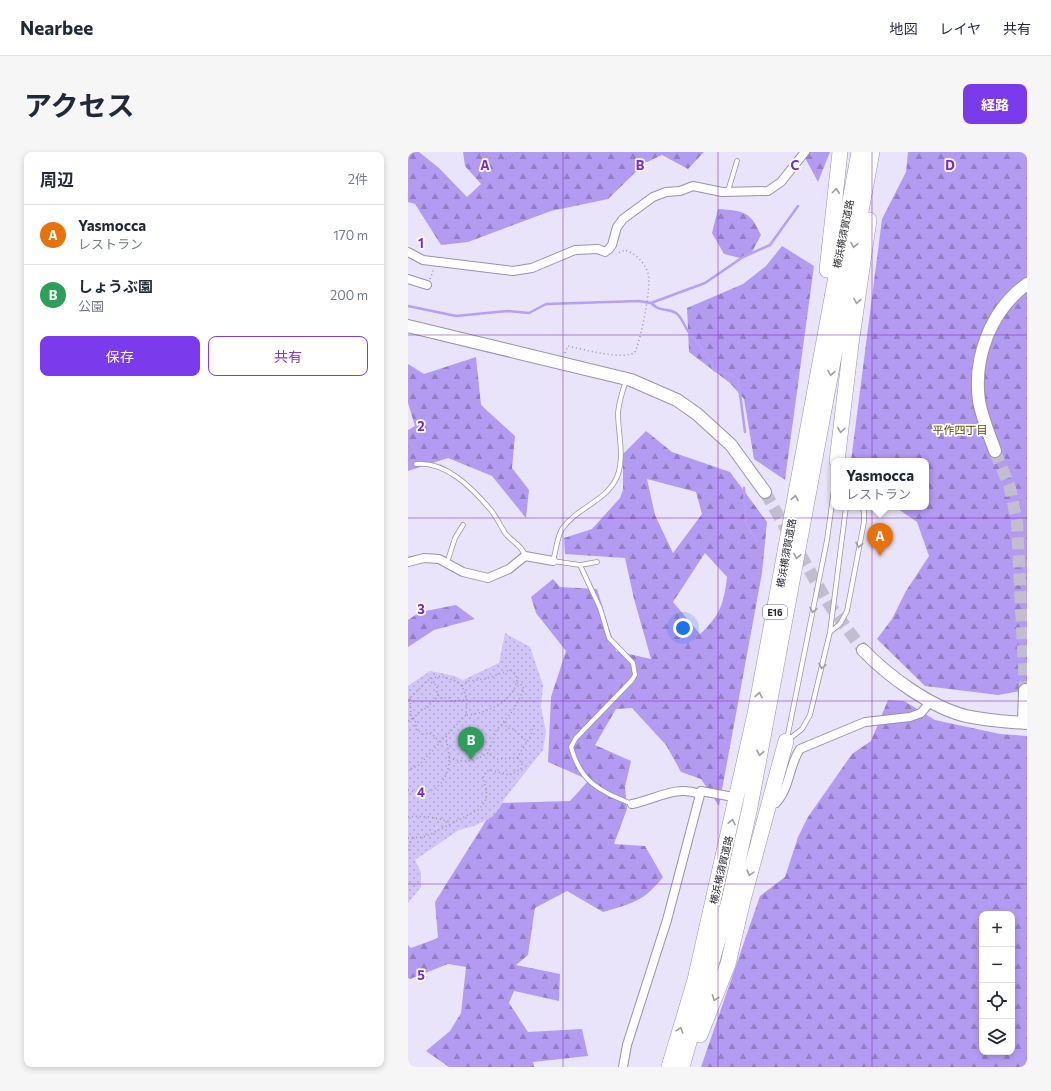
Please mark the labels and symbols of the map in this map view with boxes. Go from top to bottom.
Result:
text: A [480,157,490,173]
text: B [636,157,645,173]
text: C [791,157,800,173]
text: D [945,157,955,173]
one-way arrow [832,188,841,194]
street label: 横浜横須賀道路 [830,198,856,270]
text: 1 [418,235,424,251]
one-way arrow [851,242,859,249]
one-way arrow [853,298,862,304]
one-way arrow [827,370,836,376]
text: 2 [417,418,425,434]
district label: 平作四丁目 [933,423,988,436]
one-way arrow [837,427,846,433]
one-way arrow [790,495,799,501]
street label: 横浜横須賀道路 [774,517,798,589]
pin: A [867,523,893,556]
one-way arrow [856,542,864,548]
one-way arrow [793,553,802,559]
text: 3 [417,601,425,617]
road number: E16 [763,605,787,619]
one-way arrow [809,607,818,613]
your location [673,618,693,638]
one-way arrow [818,663,826,669]
one-way arrow [754,692,763,698]
pin: B [458,727,484,760]
one-way arrow [757,750,765,756]
text: 4 [417,784,425,800]
one-way arrow [727,819,735,825]
street label: 横浜横須賀道路 [707,835,735,905]
one-way arrow [746,870,755,877]
text: 5 [417,967,425,983]
one-way arrow [711,995,719,1002]
one-way arrow [675,1026,684,1033]

